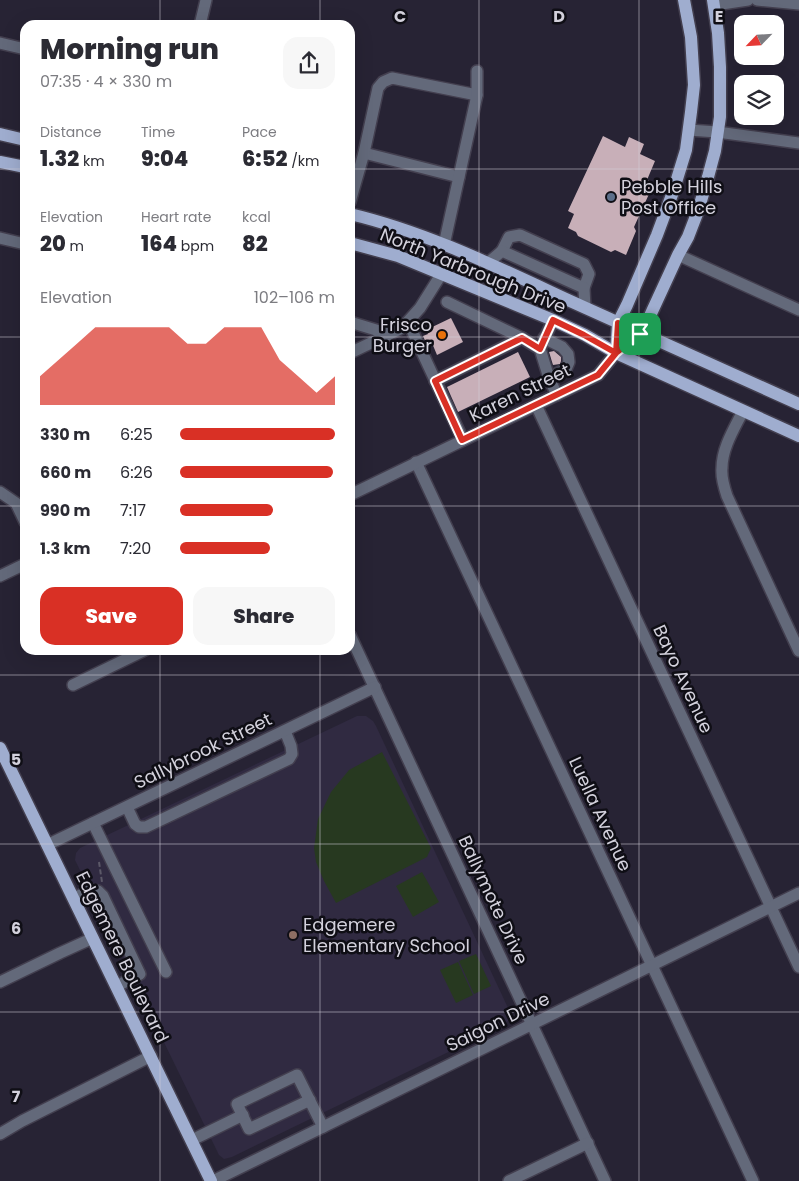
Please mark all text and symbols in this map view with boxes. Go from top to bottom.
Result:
text: C [394,5,406,28]
text: D [553,5,565,28]
text: E [715,5,723,28]
north arrow [734,15,784,65]
map controls [734,15,784,125]
text: Morning run [40,30,219,69]
button: share [283,37,335,89]
text: 07:35 · 4 × 330 m [40,70,172,93]
button: layers [734,75,784,125]
text: Distance [40,122,101,142]
text: Time [141,122,175,142]
text: Pace [242,122,277,142]
text: 1.32 [40,144,79,173]
text: 9:04 [141,144,188,173]
text: 6:52 [242,144,287,173]
text: km [79,151,105,171]
text: /km [287,151,319,171]
place label: Pebble Hills Post Office [621,174,722,220]
marker: Pebble Hills Post Office [605,191,617,203]
text: Elevation [40,207,103,227]
text: Heart rate [141,207,211,227]
text: kcal [242,207,271,227]
street label: North Yarbrough Drive [376,222,570,319]
text: 20 [40,229,66,258]
text: 164 [141,229,177,258]
text: 82 [242,229,268,258]
text: m [66,236,84,256]
text: bpm [177,236,214,256]
text: Elevation [40,286,112,309]
text: 102–106 m [254,286,335,309]
place label: Frisco Burger [373,312,432,358]
pin [619,313,661,355]
icon: arrive [626,320,654,348]
marker: Frisco Burger [436,329,448,341]
street label: Karen Street [465,357,575,428]
text: 330 m [40,423,90,446]
text: 6:25 [120,423,153,446]
text: 660 m [40,461,91,484]
text: 6:26 [120,461,153,484]
text: 990 m [40,499,90,522]
text: 7:17 [120,499,146,522]
text: 1.3 km [40,537,90,560]
text: 7:20 [120,537,151,560]
button: Save [40,587,183,645]
button: Share [193,587,335,645]
street label: Bayo Avenue [647,620,720,737]
street label: Sallybrook Street [130,706,276,795]
text: 5 [11,748,21,771]
street label: Luella Avenue [563,752,638,875]
street label: Ballymote Drive [453,831,534,968]
street label: Edgemere Boulevard [70,867,175,1047]
place label: Edgemere Elementary School [303,912,470,958]
text: 6 [11,917,21,940]
marker: Edgemere Elementary School [287,929,299,941]
street label: Saigon Drive [442,986,554,1057]
text: 7 [12,1085,21,1108]

